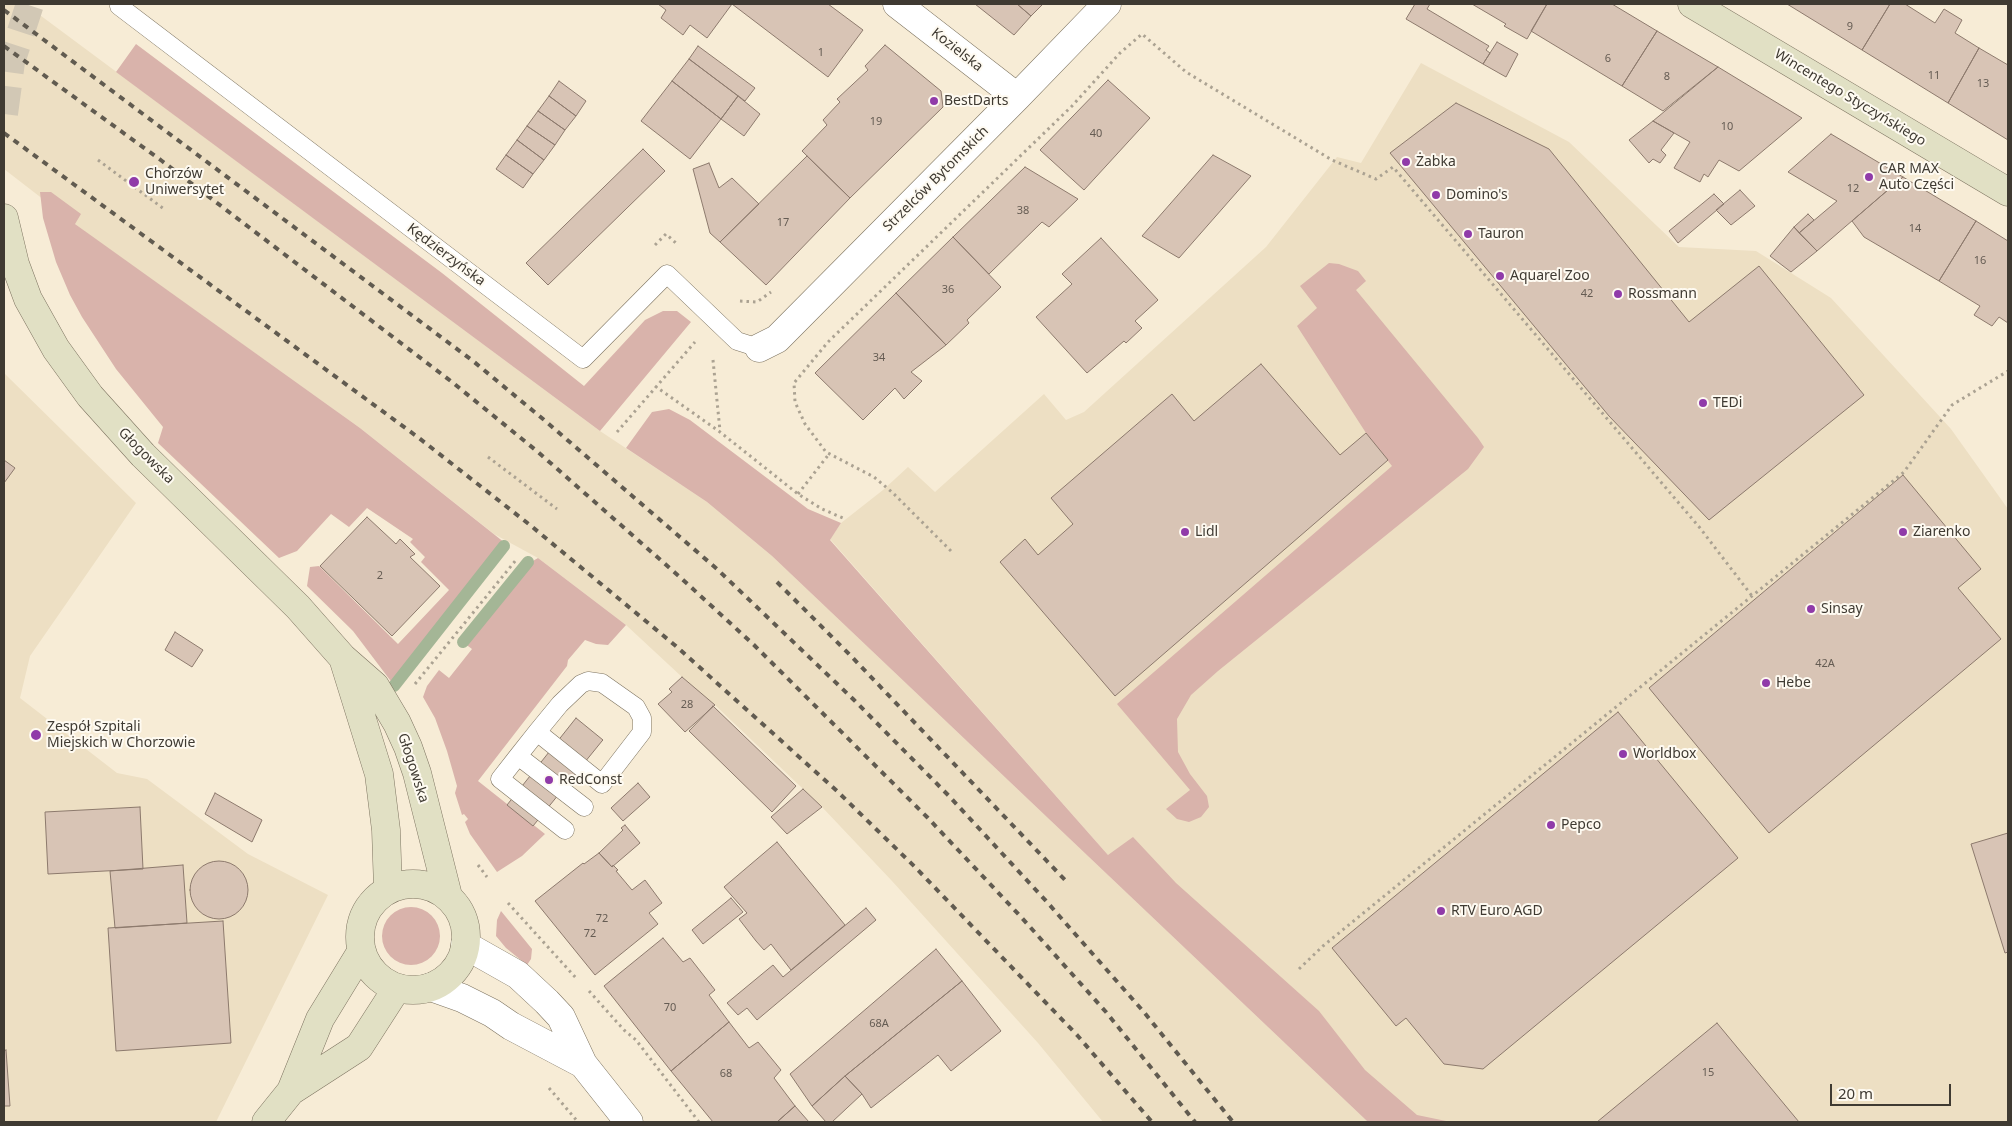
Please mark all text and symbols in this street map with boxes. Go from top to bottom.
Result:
house number: 9 [1847,20,1853,34]
street label: Kozielska [928,25,986,75]
house number: 1 [818,46,824,60]
street label: Wincentego Styczyńskiego [1771,46,1929,150]
house number: 6 [1605,52,1611,66]
house number: 11 [1928,69,1940,83]
house number: 8 [1664,70,1670,84]
house number: 13 [1977,77,1989,91]
place label: BestDarts [944,93,1008,109]
marker: BestDarts [928,95,940,107]
house number: 19 [870,115,882,129]
house number: 10 [1721,120,1733,134]
street label: Strzelców Bytomskich [880,123,992,235]
house number: 40 [1090,127,1102,141]
place label: Żabka [1416,154,1456,170]
marker: Żabka [1400,156,1412,168]
place label: CAR MAX Auto Części [1879,161,1954,193]
place label: Chorzów Uniwersytet [145,166,224,198]
marker: CAR MAX Auto Części [1863,171,1875,183]
marker: Chorzów Uniwersytet [127,175,141,189]
house number: 12 [1847,182,1859,196]
place label: Domino's [1446,187,1508,203]
marker: Domino's [1430,189,1442,201]
house number: 38 [1017,204,1029,218]
house number: 17 [777,216,789,230]
street label: Kędzierzyńska [404,220,488,290]
house number: 14 [1909,222,1921,236]
place label: Tauron [1478,226,1524,242]
marker: Tauron [1462,228,1474,240]
house number: 16 [1974,254,1986,268]
place label: Aquarel Zoo [1510,268,1590,284]
marker: Aquarel Zoo [1494,270,1506,282]
house number: 36 [942,283,954,297]
place label: Rossmann [1628,286,1697,302]
house number: 42 [1581,287,1593,301]
marker: Rossmann [1612,288,1624,300]
house number: 34 [873,351,885,365]
place label: TEDi [1713,395,1742,411]
marker: TEDi [1697,397,1709,409]
street label: Głogowska [115,425,177,487]
place label: Lidl [1195,524,1218,540]
place label: Ziarenko [1913,524,1970,540]
marker: Lidl [1179,526,1191,538]
marker: Ziarenko [1897,526,1909,538]
house number: 2 [377,569,383,583]
place label: Sinsay [1821,601,1863,617]
marker: Sinsay [1805,603,1817,615]
house number: 42A [1815,657,1835,671]
place label: Hebe [1776,675,1811,691]
marker: Hebe [1760,677,1772,689]
house number: 28 [681,698,693,712]
place label: Zespół Szpitali Miejskich w Chorzowie [47,719,195,752]
marker: Zespół Szpitali Miejskich w Chorzowie [29,728,43,742]
street label: Głogowska [394,731,432,805]
place label: Worldbox [1633,746,1696,762]
marker: Worldbox [1617,748,1629,760]
place label: RedConst [559,772,622,788]
marker: RedConst [543,774,555,786]
place label: Pepco [1561,817,1601,833]
marker: Pepco [1545,819,1557,831]
place label: RTV Euro AGD [1451,903,1543,919]
marker: RTV Euro AGD [1435,905,1447,917]
house number: 72 [596,912,608,926]
house number: 72 [584,927,596,941]
house number: 70 [664,1001,676,1015]
house number: 68A [869,1017,889,1031]
house number: 15 [1702,1066,1714,1080]
house number: 68 [720,1067,732,1081]
scale bar [1832,1074,1953,1106]
text: 20 m [1838,1083,1873,1103]

